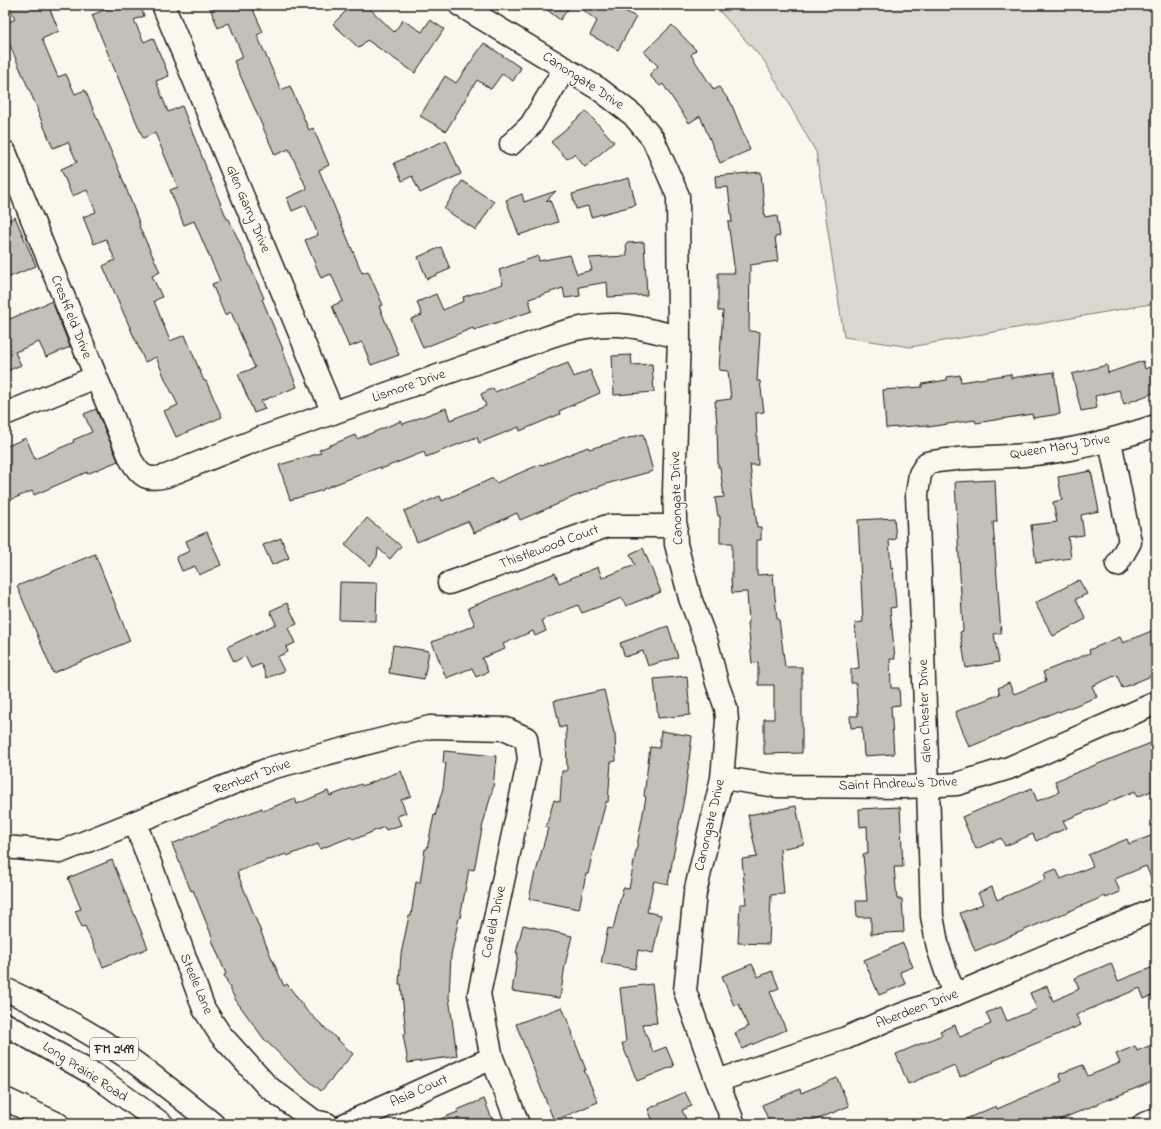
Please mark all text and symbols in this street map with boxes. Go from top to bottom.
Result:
street label: Canongate Drive [537,47,629,117]
street label: Glen Garry Drive [219,162,276,257]
street label: Crestfield Drive [45,272,98,363]
street label: Lismore Drive [369,363,449,408]
street label: Queen Mary Drive [1009,429,1112,466]
street label: Canongate Drive [665,450,690,545]
street label: Thistlewood Court [496,519,602,575]
street label: Glen Chester Drive [913,658,937,763]
street label: Rembert Drive [211,753,294,801]
street label: Saint Andrew's Drive [838,771,958,797]
street label: Canongate Drive [689,776,732,873]
street label: Cofield Drive [476,883,512,960]
street label: Steele Lane [174,950,219,1018]
street label: Aberdeen Drive [873,983,962,1034]
street label: Long Prairie Road [38,1037,132,1108]
road number: FM 2499 [90,1038,138,1060]
street label: Asia Court [387,1069,452,1113]

